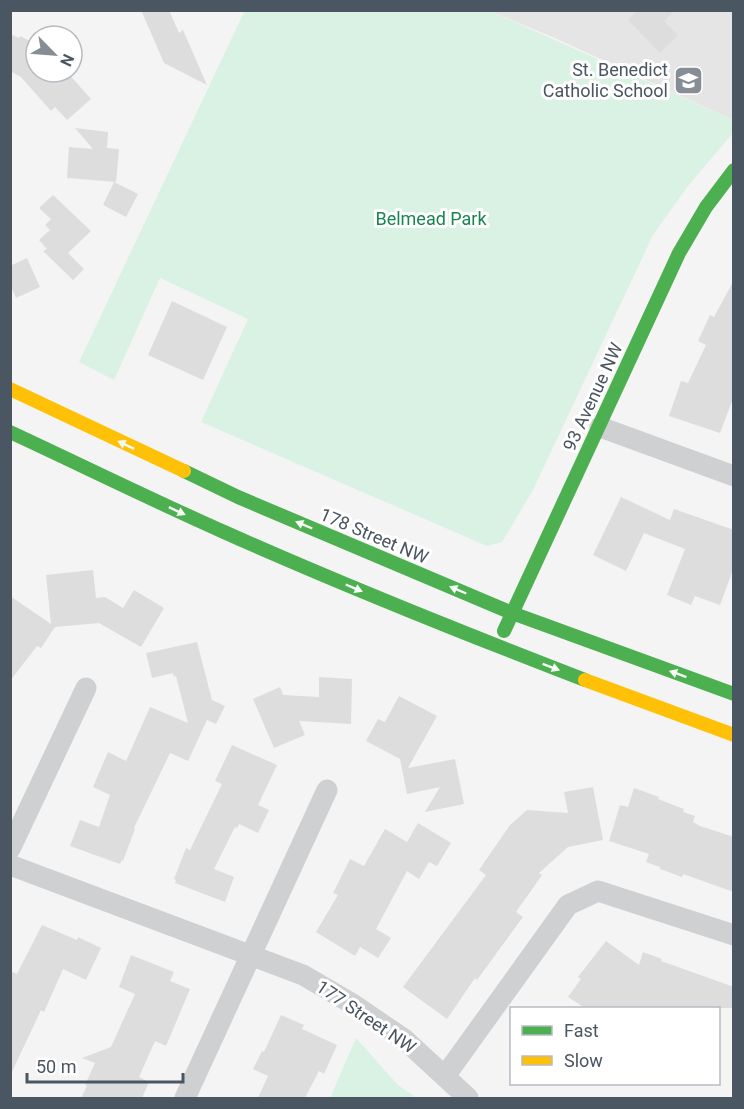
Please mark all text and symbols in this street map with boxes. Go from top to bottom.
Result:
north arrow [24,24,84,84]
text: N [56,51,78,69]
place label: St. Benedict Catholic School [543,59,668,101]
school or university icon: St. Benedict Catholic School [673,64,705,96]
park label: Belmead Park [375,208,487,229]
street label: 93 Avenue NW [558,339,627,454]
one-way arrow [118,440,135,449]
street label: 178 Street NW [317,503,432,568]
one-way arrow [169,506,186,515]
one-way arrow [294,520,312,530]
one-way arrow [346,583,364,593]
one-way arrow [449,585,467,594]
one-way arrow [543,663,561,673]
one-way arrow [669,669,687,679]
street label: 177 Street NW [312,976,420,1058]
legend [510,1007,720,1085]
text: Fast [564,1020,599,1041]
scale bar [27,1046,183,1084]
text: Slow [564,1050,603,1071]
text: 50 m [36,1056,76,1077]

